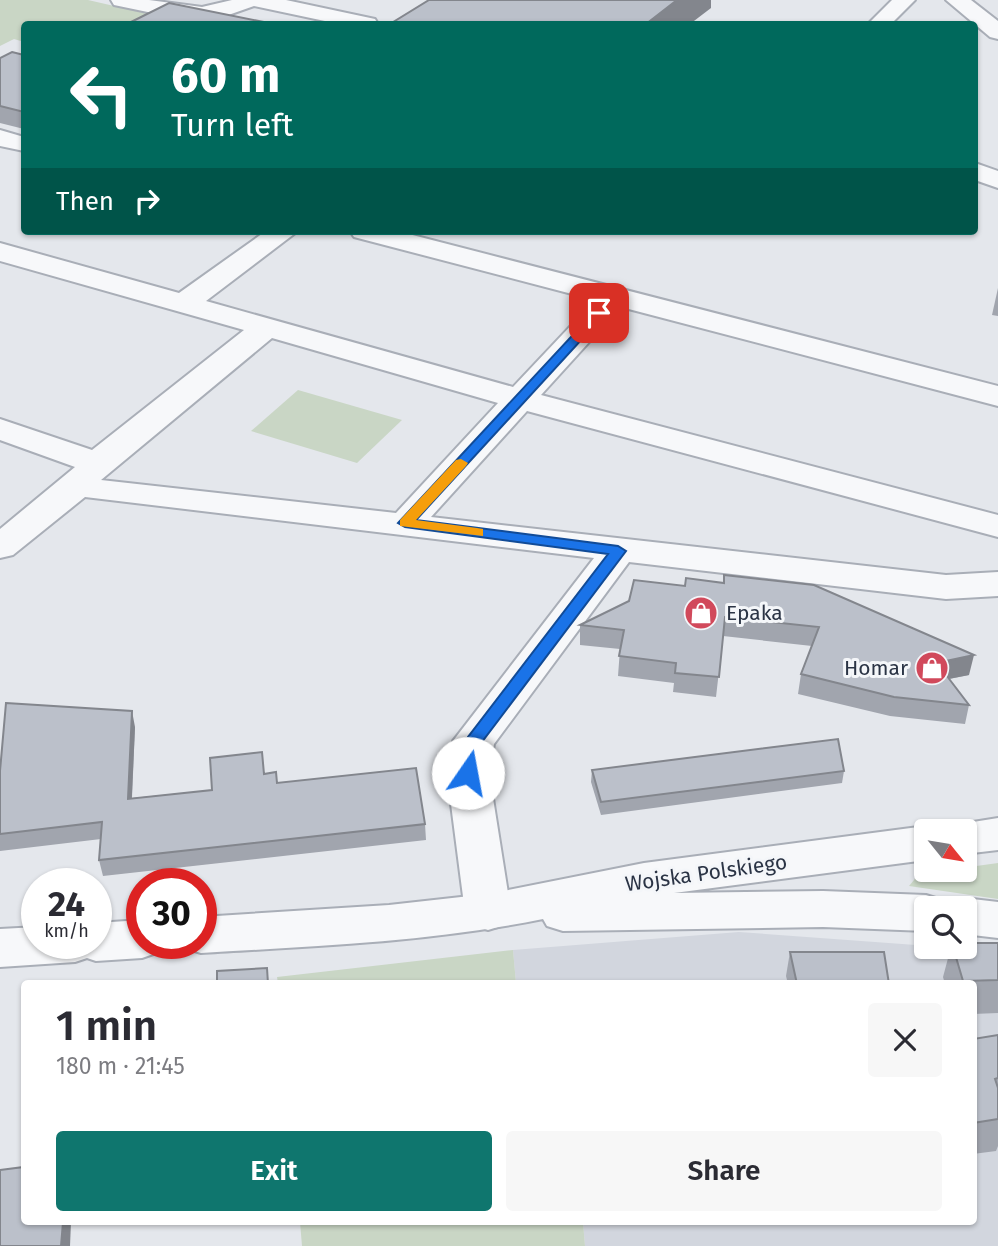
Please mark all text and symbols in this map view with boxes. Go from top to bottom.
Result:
text: 60 m [171,46,280,105]
icon: left [56,49,147,140]
text: Turn left [171,106,293,144]
icon: right [128,182,166,220]
text: Then [56,186,114,217]
pin [569,283,629,343]
icon: arrive [580,294,618,332]
shop icon: Epaka [682,594,720,632]
place label: Epaka [726,600,783,626]
shop icon: Homar [913,649,951,687]
place label: Homar [844,655,908,681]
position arrow [431,736,505,810]
north arrow [914,819,976,882]
map controls [914,819,977,959]
street label: Wojska Polskiego [623,849,789,897]
speed limit sign: 30 [126,868,217,959]
text: 24 [48,883,85,925]
button: search [914,896,977,959]
text: km/h [44,920,89,942]
text: 1 min [56,1001,157,1051]
button: close [868,1003,942,1077]
text: 180 m · 21:45 [56,1052,185,1080]
button: Exit [56,1131,492,1211]
button: Share [506,1131,942,1211]

